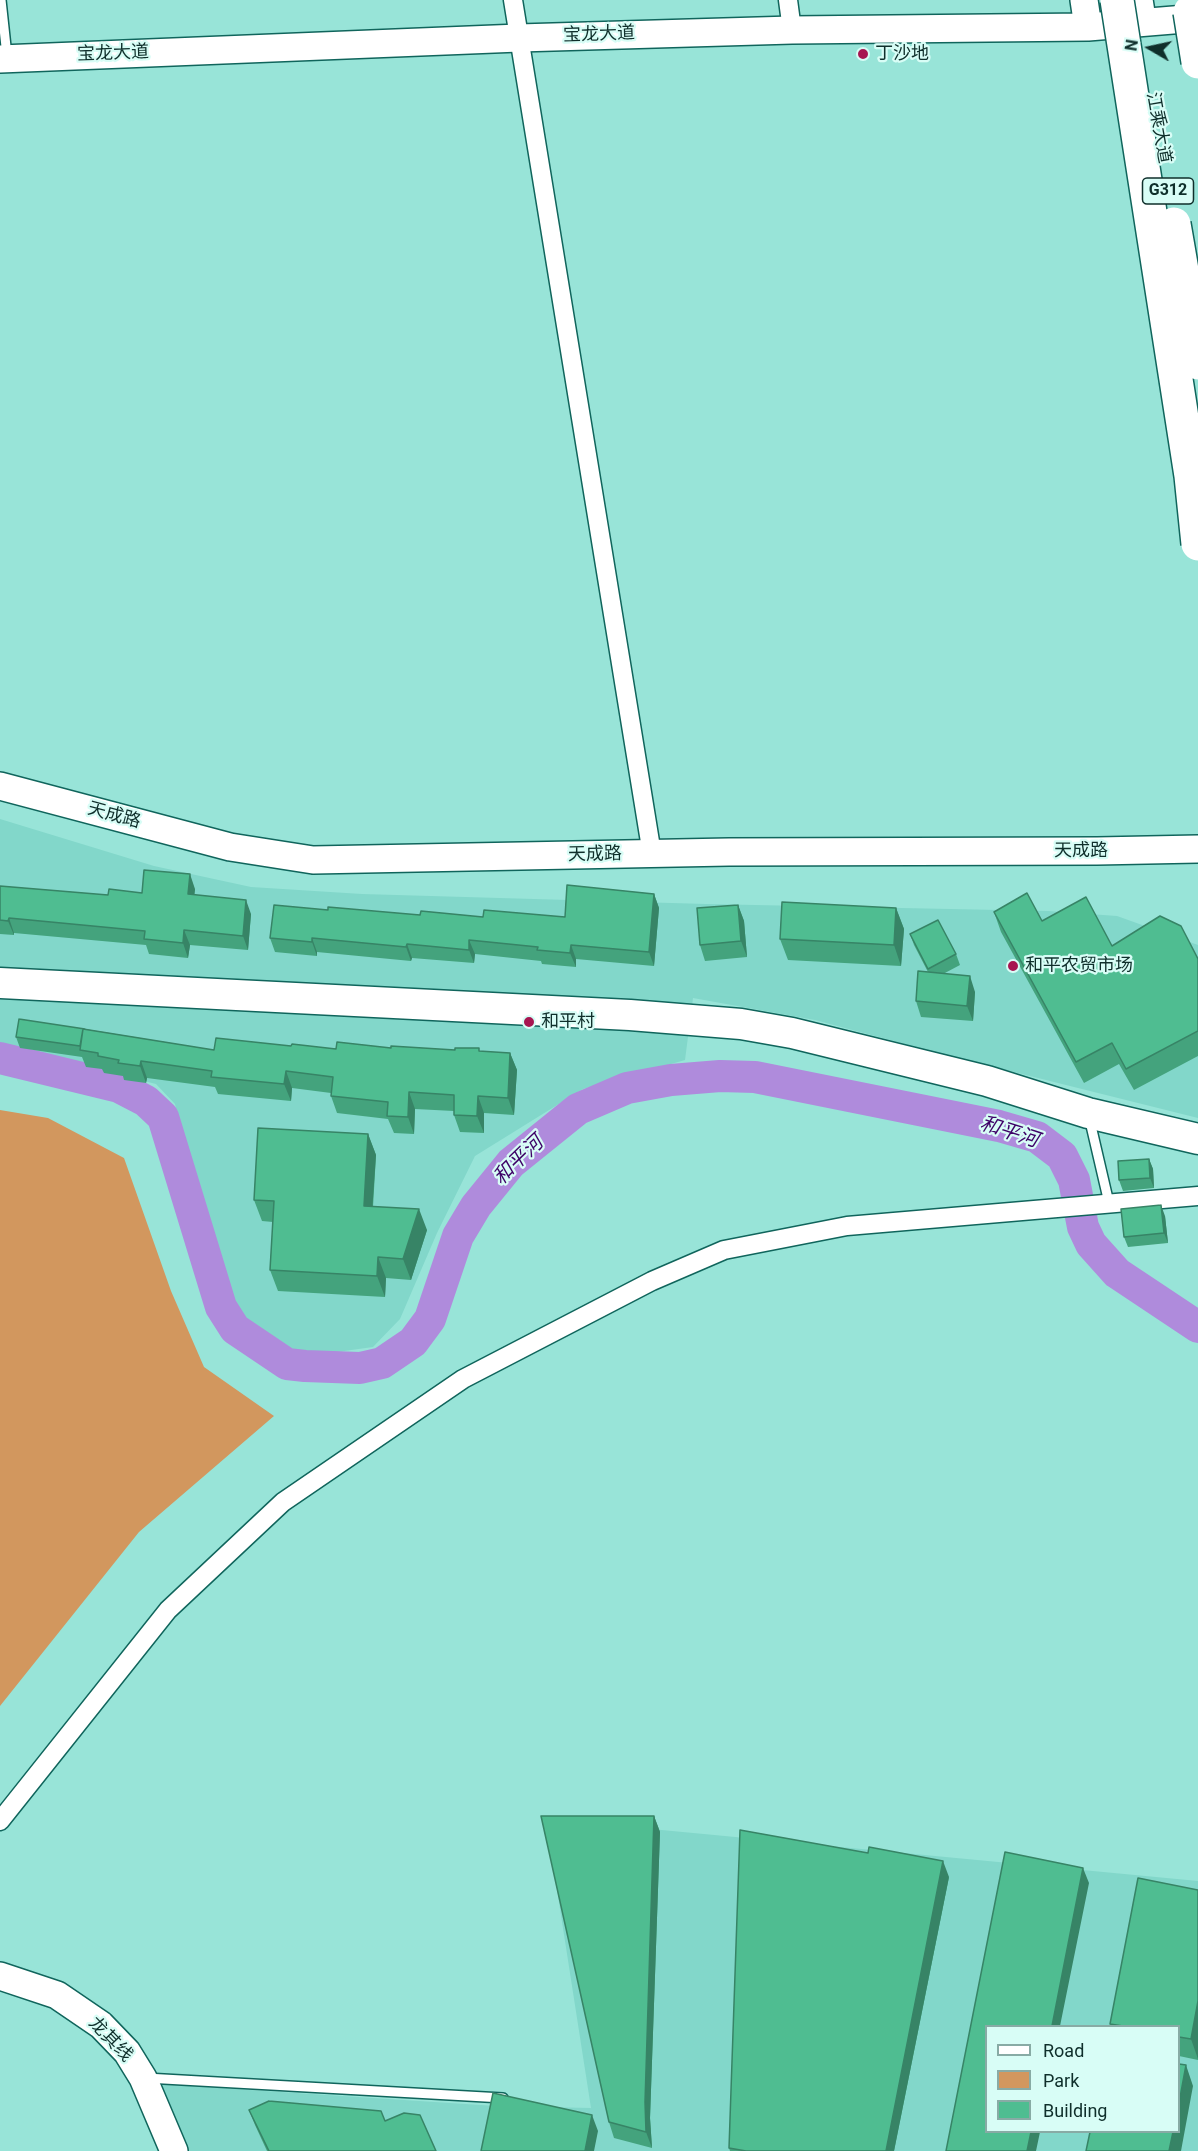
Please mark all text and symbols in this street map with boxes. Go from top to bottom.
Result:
north arrow [1120,18,1180,78]
street label: 宝龙大道 [563,23,635,47]
text: N [1121,38,1142,52]
street label: 宝龙大道 [77,42,149,66]
place label: 丁沙地 [875,43,929,65]
marker: 丁沙地 [856,47,870,61]
street label: 江乘大道 [1141,91,1175,165]
road number: G312 [1142,178,1194,204]
street label: 天成路 [85,799,143,833]
street label: 天成路 [1054,840,1108,862]
street label: 天成路 [568,844,622,866]
place label: 和平农贸市场 [1025,955,1133,977]
marker: 和平农贸市场 [1006,959,1020,973]
place label: 和平村 [541,1011,595,1033]
marker: 和平村 [522,1015,536,1029]
water label: 和平河 [977,1112,1041,1154]
water label: 和平河 [489,1132,549,1190]
street label: 龙其线 [83,2013,137,2067]
legend [985,2025,1180,2133]
text: Road [1043,2040,1084,2061]
text: Park [1043,2070,1079,2091]
text: Building [1043,2100,1107,2121]

